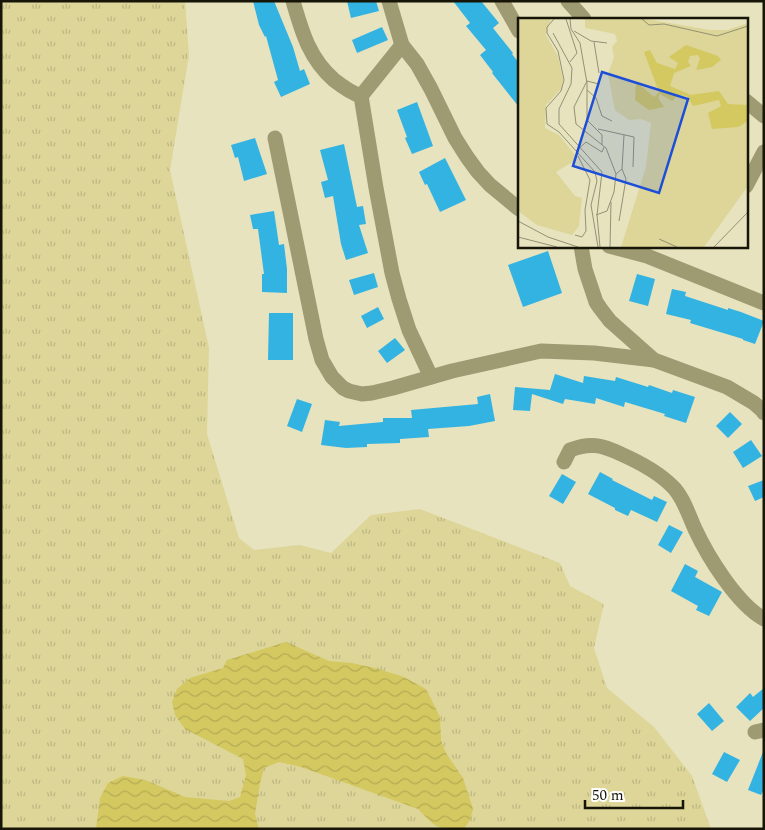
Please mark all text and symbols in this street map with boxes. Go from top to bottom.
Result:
inset map [518,18,748,248]
scale bar [585,778,682,810]
text: 50 m [592,784,624,807]

